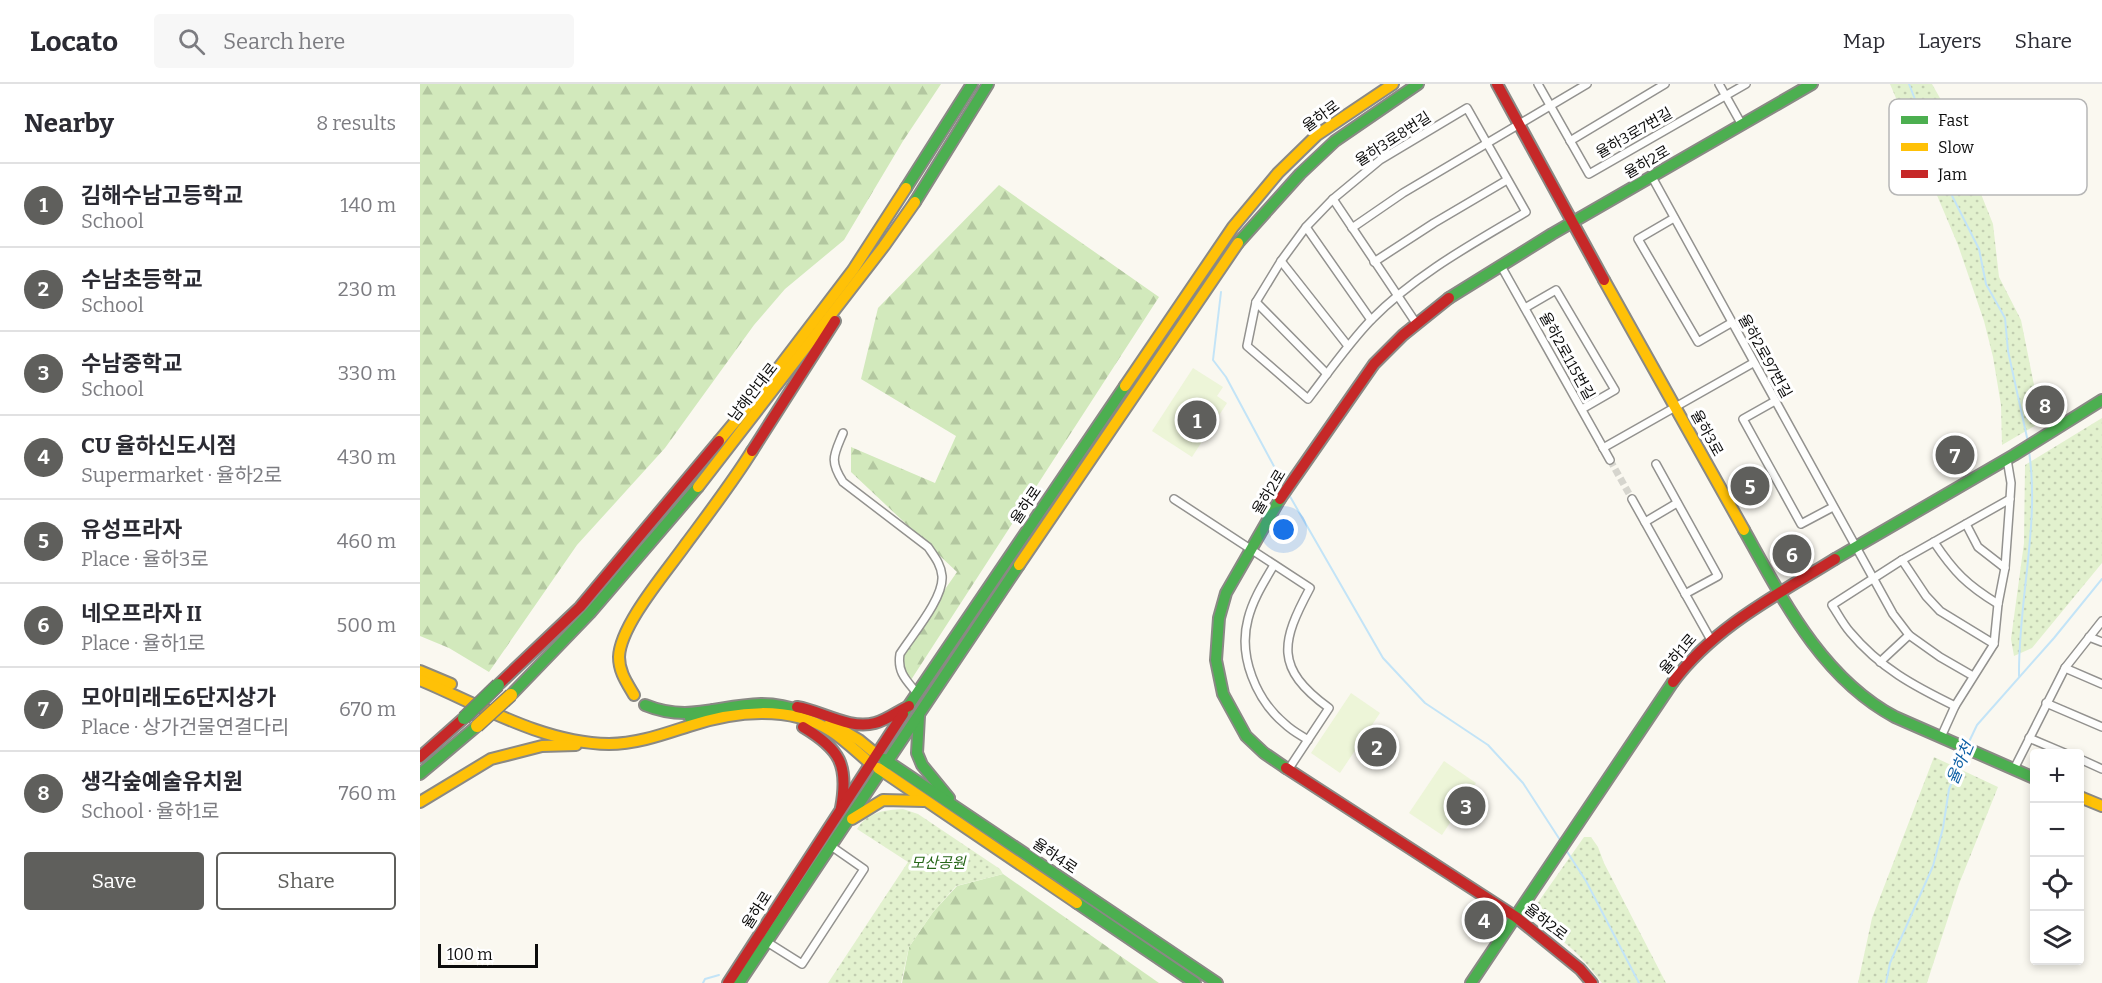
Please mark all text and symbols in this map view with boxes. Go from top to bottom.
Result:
search box [154,14,574,68]
text: Locato [30,25,118,58]
icon: search [175,25,208,58]
text: Search here [223,28,345,55]
text: Map [1843,28,1885,54]
text: Layers [1918,28,1982,54]
text: Share [2015,28,2072,54]
street label: 율하로 [1299,97,1343,135]
legend [1889,99,2087,195]
street label: 율하3로7번길 [1593,104,1675,162]
text: Nearby [24,108,114,139]
street label: 율하3로8번길 [1352,108,1434,170]
text: 8 results [316,111,396,135]
text: Fast [1938,111,1969,130]
text: Slow [1938,138,1974,157]
street label: 율하2로 [1621,142,1673,182]
text: Jam [1937,165,1967,184]
text: 김해수남고등학교 [81,182,243,209]
text: 1 [39,193,48,217]
text: 140 m [340,193,396,217]
text: School [81,209,144,233]
text: 수남초등학교 [81,266,202,293]
text: 2 [38,277,49,301]
text: 230 m [338,277,396,301]
text: School [81,293,144,317]
street label: 율하2로115번길 [1536,309,1598,403]
street label: 율하2로97번길 [1735,311,1795,401]
text: 수남중학교 [81,350,182,377]
street label: 남해안대로 [725,359,781,425]
text: 3 [38,361,49,385]
text: 330 m [338,361,396,385]
text: School [81,377,144,401]
pin: 8 [2026,382,2064,428]
pin: 1 [1178,398,1216,442]
street label: 율하3로 [1687,407,1727,459]
text: CU 율하신도시점 [81,432,237,459]
pin: 7 [1936,432,1975,478]
text: 4 [37,445,50,469]
text: 430 m [337,445,396,469]
text: Supermarket · 율하2로 [81,463,282,487]
pin: 5 [1730,464,1770,508]
street label: 율하2로 [1249,466,1289,518]
street label: 율하로 [1007,483,1045,527]
your location [1269,515,1298,544]
text: 유성프라자 [81,516,182,543]
text: 5 [38,529,49,553]
text: 460 m [337,529,396,553]
pin: 6 [1772,532,1812,576]
text: Place · 율하3로 [81,547,209,571]
text: 네오프라자 II [81,600,202,627]
text: 6 [38,613,49,637]
text: 500 m [337,613,396,637]
street label: 율하1로 [1656,630,1700,678]
text: Place · 율하1로 [81,631,205,655]
text: 모아미래도6단지상가 [81,684,276,711]
text: 7 [38,697,49,721]
text: 670 m [339,697,396,721]
text: Place · 상가건물연결다리 [81,715,289,739]
pin: 2 [1358,724,1396,770]
water label: 율하천 [1943,737,1978,787]
map controls [2030,749,2084,965]
button: + [2030,749,2084,803]
text: 생각숲예술유치원 [81,768,243,795]
text: 8 [37,781,50,805]
text: 760 m [339,781,396,805]
pin: 3 [1446,784,1486,828]
text: School · 율하1로 [81,799,219,823]
button: − [2030,803,2084,857]
street label: 율하4로 [1029,835,1081,877]
button: Save [24,852,204,910]
button: Share [216,852,396,910]
park label: 모산공원 [910,854,967,872]
button: locate [2030,857,2084,911]
street label: 율하로 [738,888,776,932]
pin: 4 [1464,898,1504,942]
street label: 율하2로 [1521,900,1571,944]
button: layers [2030,911,2084,965]
scale bar [438,941,538,968]
text: 100 m [447,945,492,964]

